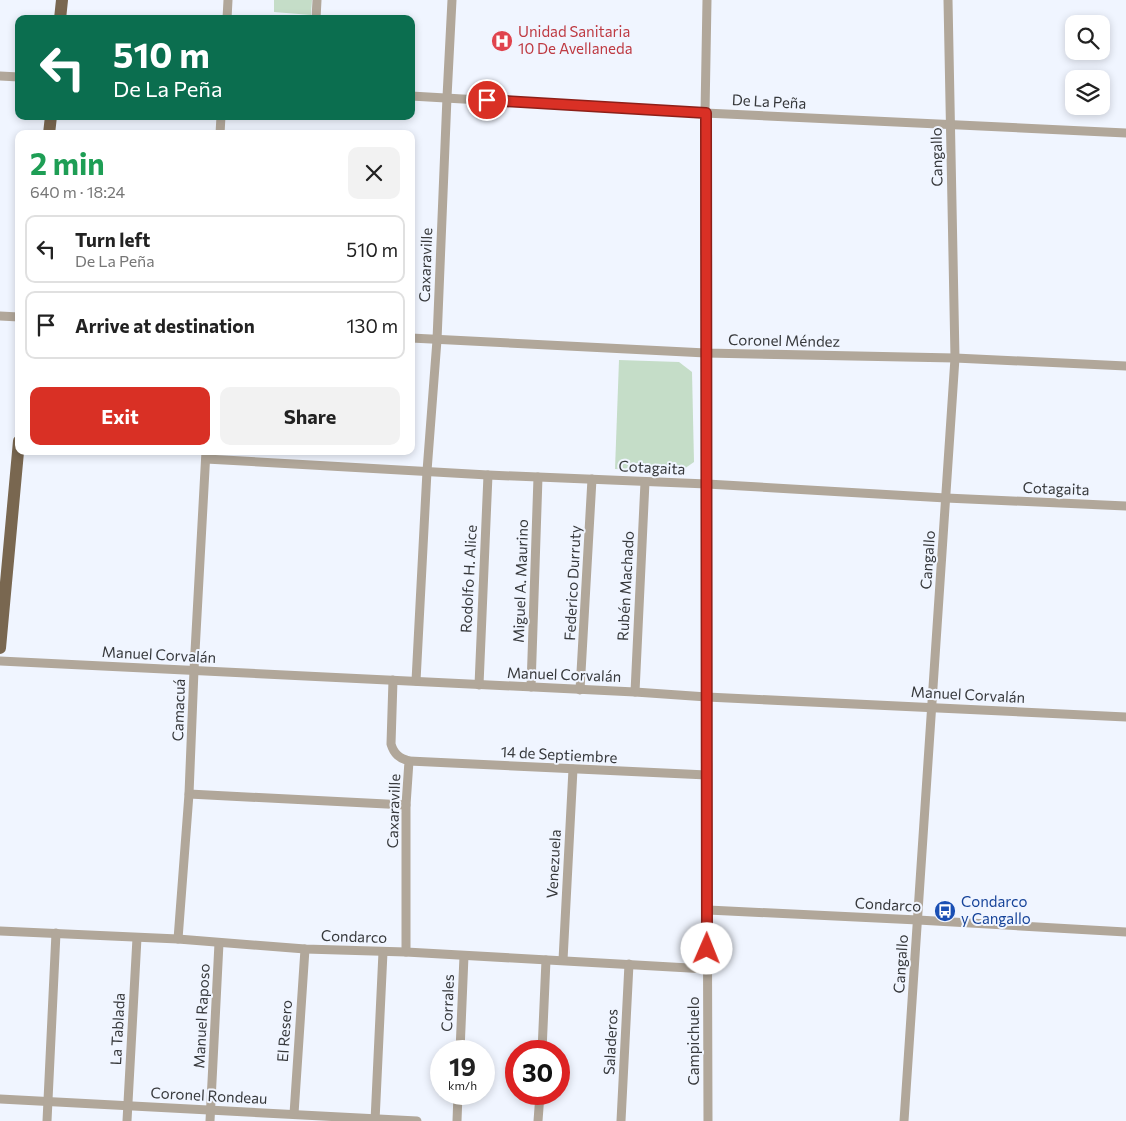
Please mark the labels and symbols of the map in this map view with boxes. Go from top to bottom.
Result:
place label: Unidad Sanitaria 10 De Avellaneda [518,22,633,57]
hospital icon: Unidad Sanitaria 10 De Avellaneda [490,29,514,53]
pin [466,79,508,121]
street label: De La Peña [731,90,807,112]
street label: Cangallo [926,127,946,187]
street label: Caxaraville [415,227,435,303]
street label: Coronel Méndez [728,330,840,350]
street label: Cotagaita [618,456,686,478]
street label: Cotagaita [1022,478,1090,498]
street label: Miguel A. Maurino [509,519,531,643]
street label: Rodolfo H. Alice [456,524,480,634]
street label: Federico Durruty [560,525,584,641]
street label: Rubén Machado [613,530,637,641]
street label: Cangallo [916,530,938,590]
street label: Manuel Corvalán [101,642,217,666]
street label: Manuel Corvalán [507,663,622,685]
street label: Camacuá [168,678,188,742]
street label: Manuel Corvalán [910,682,1026,706]
street label: 14 de Septiembre [500,742,618,766]
street label: Caxaraville [383,773,403,849]
street label: Venezuela [542,829,564,899]
place label: Condarco y Cangallo [961,892,1031,927]
street label: Condarco [854,893,922,915]
bus stop icon: Condarco y Cangallo [933,899,957,923]
position arrow [680,922,732,974]
street label: Condarco [321,926,388,946]
street label: Cangallo [889,934,911,994]
street label: Manuel Raposo [189,963,213,1069]
street label: Corrales [437,974,457,1032]
street label: La Tablada [106,992,128,1066]
street label: Campichuelo [684,996,702,1086]
street label: El Resero [273,999,295,1063]
street label: Saladeros [599,1008,621,1075]
speed limit sign: 30 [505,1040,570,1105]
street label: Coronel Rondeau [150,1083,268,1107]

